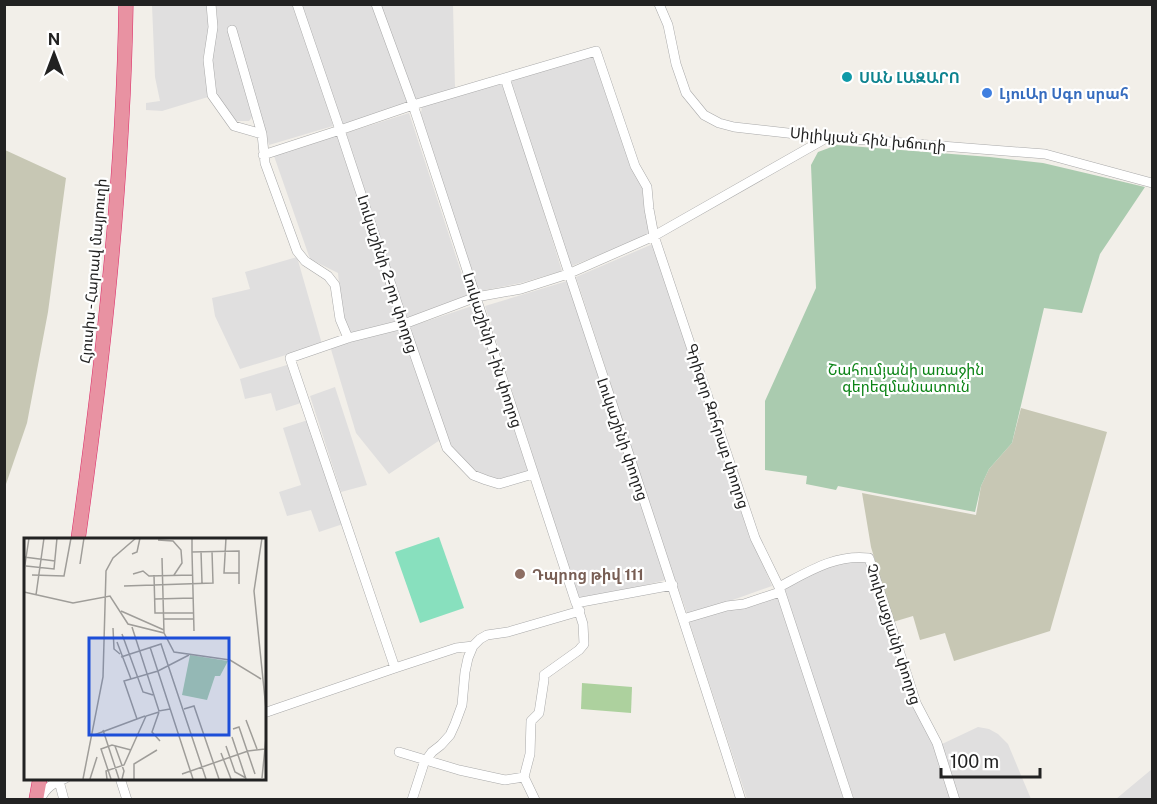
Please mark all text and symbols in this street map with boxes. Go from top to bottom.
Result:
north arrow [24,24,84,84]
text: N [48,30,60,49]
place label: ՍԱՆ ԼԱԶԱՐՈ [859,69,960,86]
marker: ՍԱՆ ԼԱԶԱՐՈ [840,70,854,84]
place label: ԼյուԱր Սգո սրահ [999,85,1129,103]
marker: ԼյուԱր Սգո սրահ [980,86,994,100]
street label: Սիլիկյան հին խճուղի [789,124,947,155]
street label: Հյուսիս - Հարավ մայրուղի [76,178,111,364]
street label: Լուկաշինի 2-րդ փողոց [353,193,422,356]
street label: Լուկաշինի 1-ին փողոց [459,270,526,430]
street label: Գրիգոր Զոհրաբ փողոց [682,341,753,511]
park label: Շահումյանի առաջին գերեզմանատուն [828,361,984,396]
street label: Լուկաշինի փողոց [593,375,652,503]
inset map [24,538,266,780]
street label: Չուխաջյանի փողոց [862,561,925,707]
place label: Դպրոց թիվ 111 [532,566,644,584]
marker: Դպրոց թիվ 111 [513,567,527,581]
scale bar [941,741,1040,779]
text: 100 m [950,751,999,772]

